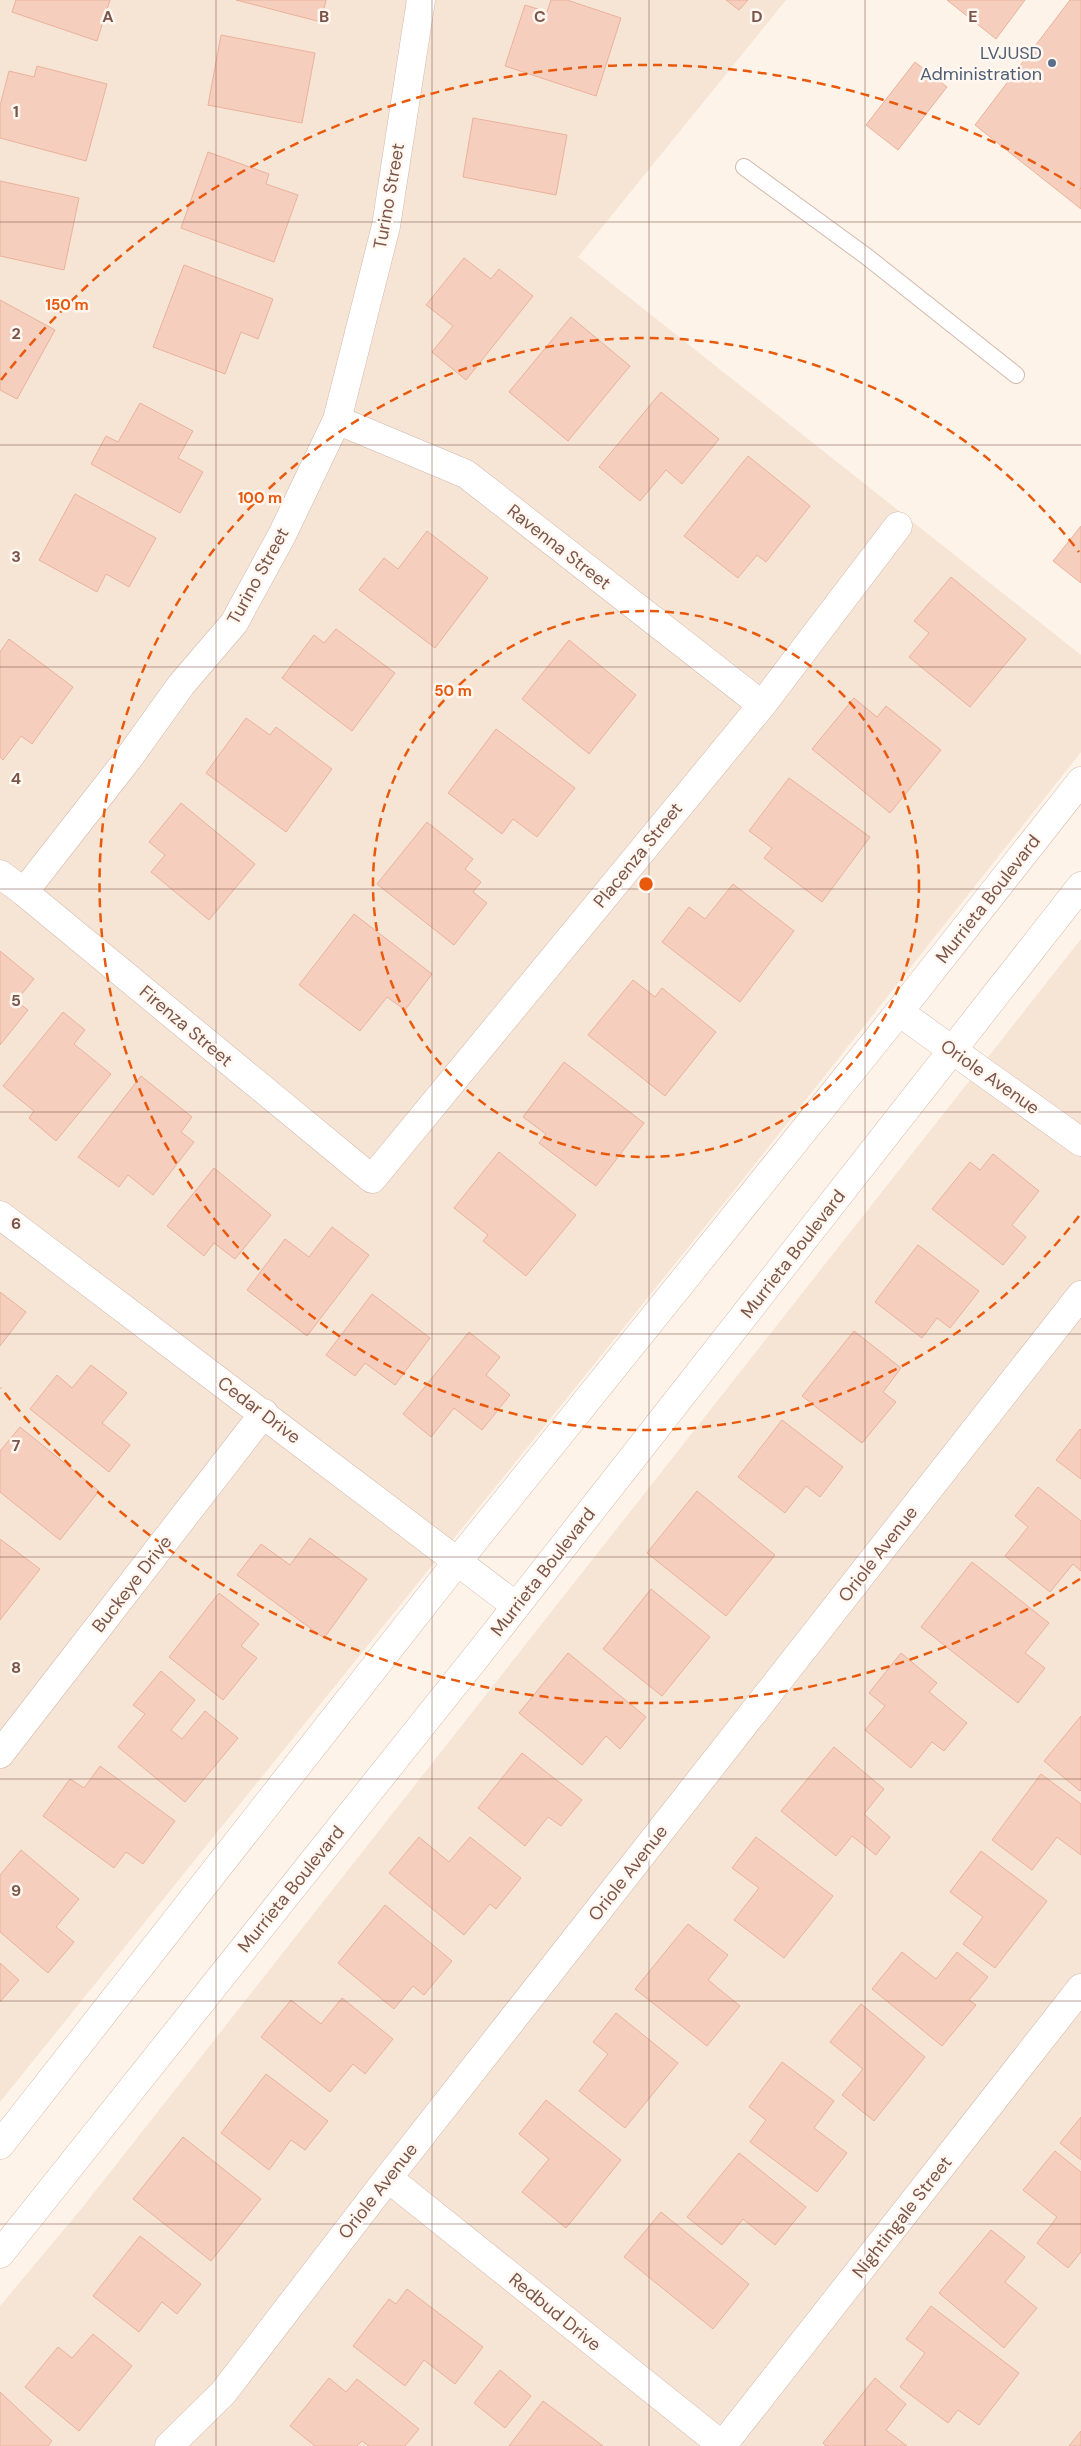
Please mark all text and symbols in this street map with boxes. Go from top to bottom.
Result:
text: A [102,6,114,27]
text: B [319,6,329,27]
text: C [534,6,546,27]
text: D [751,6,763,27]
text: E [968,6,978,27]
place label: LVJUSD Administration [920,41,1042,86]
marker: LVJUSD Administration [1046,57,1058,69]
text: 1 [13,101,19,122]
street label: Turino Street [368,141,410,251]
text: 150 m [46,295,89,315]
text: 2 [11,323,21,344]
text: 100 m [238,488,282,508]
street label: Ravenna Street [502,499,616,595]
street label: Turino Street [221,523,295,629]
text: 3 [11,546,21,567]
text: 50 m [434,681,472,701]
text: 4 [11,768,21,789]
street label: Placenza Street [588,797,688,913]
street label: Murrieta Boulevard [930,830,1046,968]
centre of rings [637,875,655,893]
street label: Firenza Street [134,980,238,1072]
text: 5 [11,990,21,1011]
street label: Oriole Avenue [936,1034,1044,1120]
street label: Murrieta Boulevard [735,1185,851,1323]
text: 6 [11,1213,21,1234]
street label: Cedar Drive [213,1371,305,1449]
text: 7 [12,1435,21,1456]
street label: Oriole Avenue [833,1501,923,1607]
street label: Murrieta Boulevard [485,1503,601,1641]
street label: Buckeye Drive [87,1531,177,1637]
text: 8 [11,1657,21,1678]
street label: Oriole Avenue [583,1820,673,1926]
street label: Murrieta Boulevard [232,1821,350,1957]
text: 9 [11,1880,21,1901]
street label: Oriole Avenue [333,2138,423,2244]
street label: Nightingale Street [847,2151,957,2283]
street label: Redbud Drive [504,2267,606,2357]

